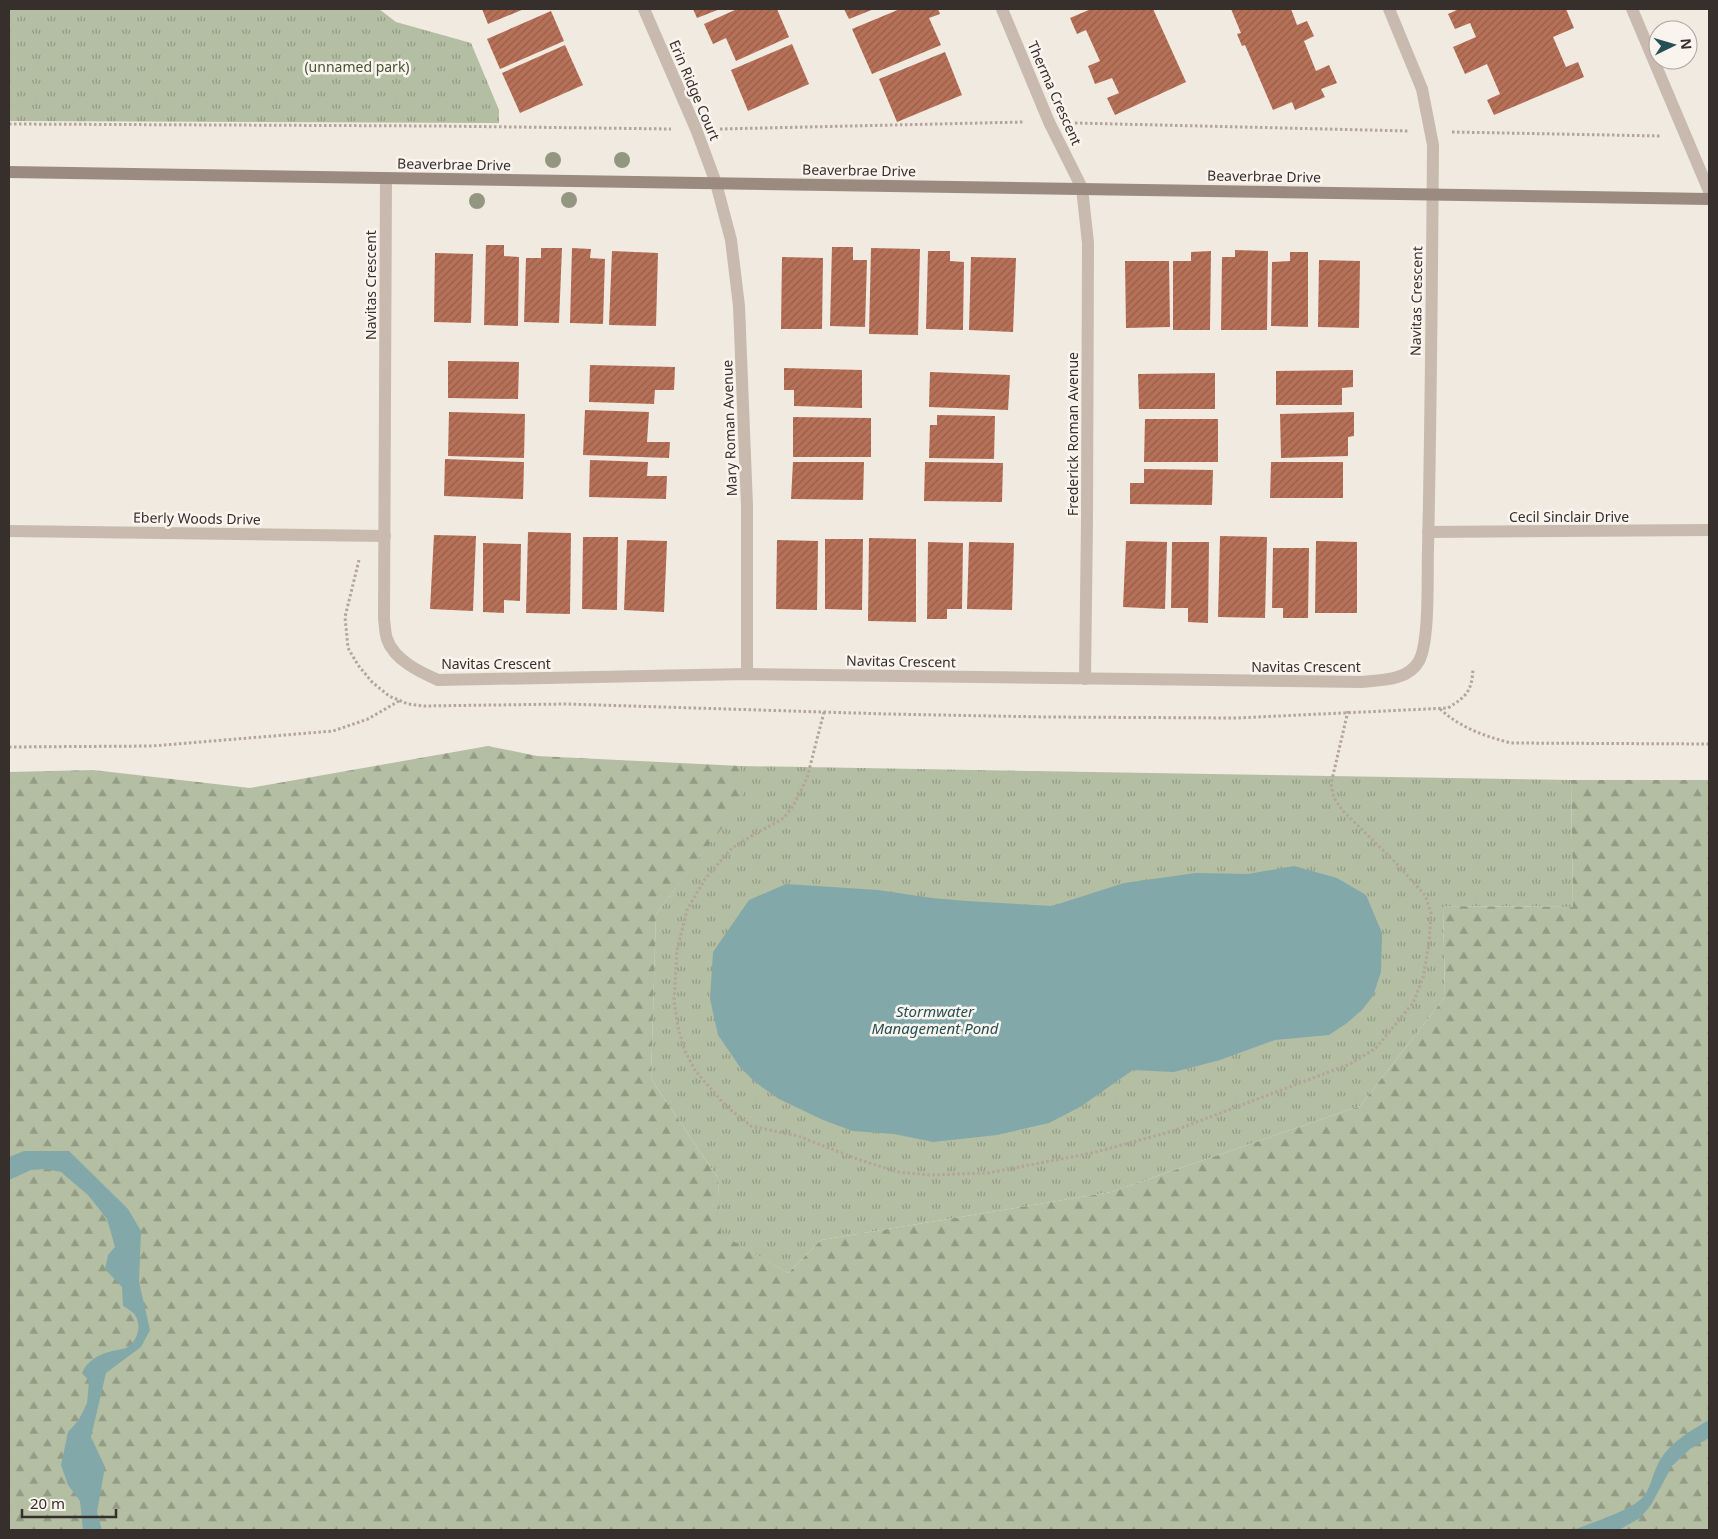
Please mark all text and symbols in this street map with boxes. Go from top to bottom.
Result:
north arrow [1648,20,1698,70]
street label: Erin Ridge Court [665,37,725,143]
text: N [1676,37,1696,50]
street label: Therma Crescent [1024,38,1086,148]
park label: (unnamed park) [304,57,410,76]
street label: Beaverbrae Drive [397,154,511,174]
street label: Beaverbrae Drive [802,160,916,180]
street label: Beaverbrae Drive [1207,166,1321,186]
street label: Navitas Crescent [361,230,380,340]
street label: Navitas Crescent [1406,246,1426,356]
street label: Frederick Roman Avenue [1063,352,1082,516]
street label: Mary Roman Avenue [717,359,741,497]
street label: Eberly Woods Drive [133,507,261,529]
street label: Cecil Sinclair Drive [1509,507,1629,526]
street label: Navitas Crescent [846,651,956,671]
street label: Navitas Crescent [441,654,551,673]
street label: Navitas Crescent [1251,657,1361,676]
water label: Stormwater Management Pond [871,1001,999,1038]
scale bar [22,1486,116,1518]
text: 20 m [30,1493,65,1513]

